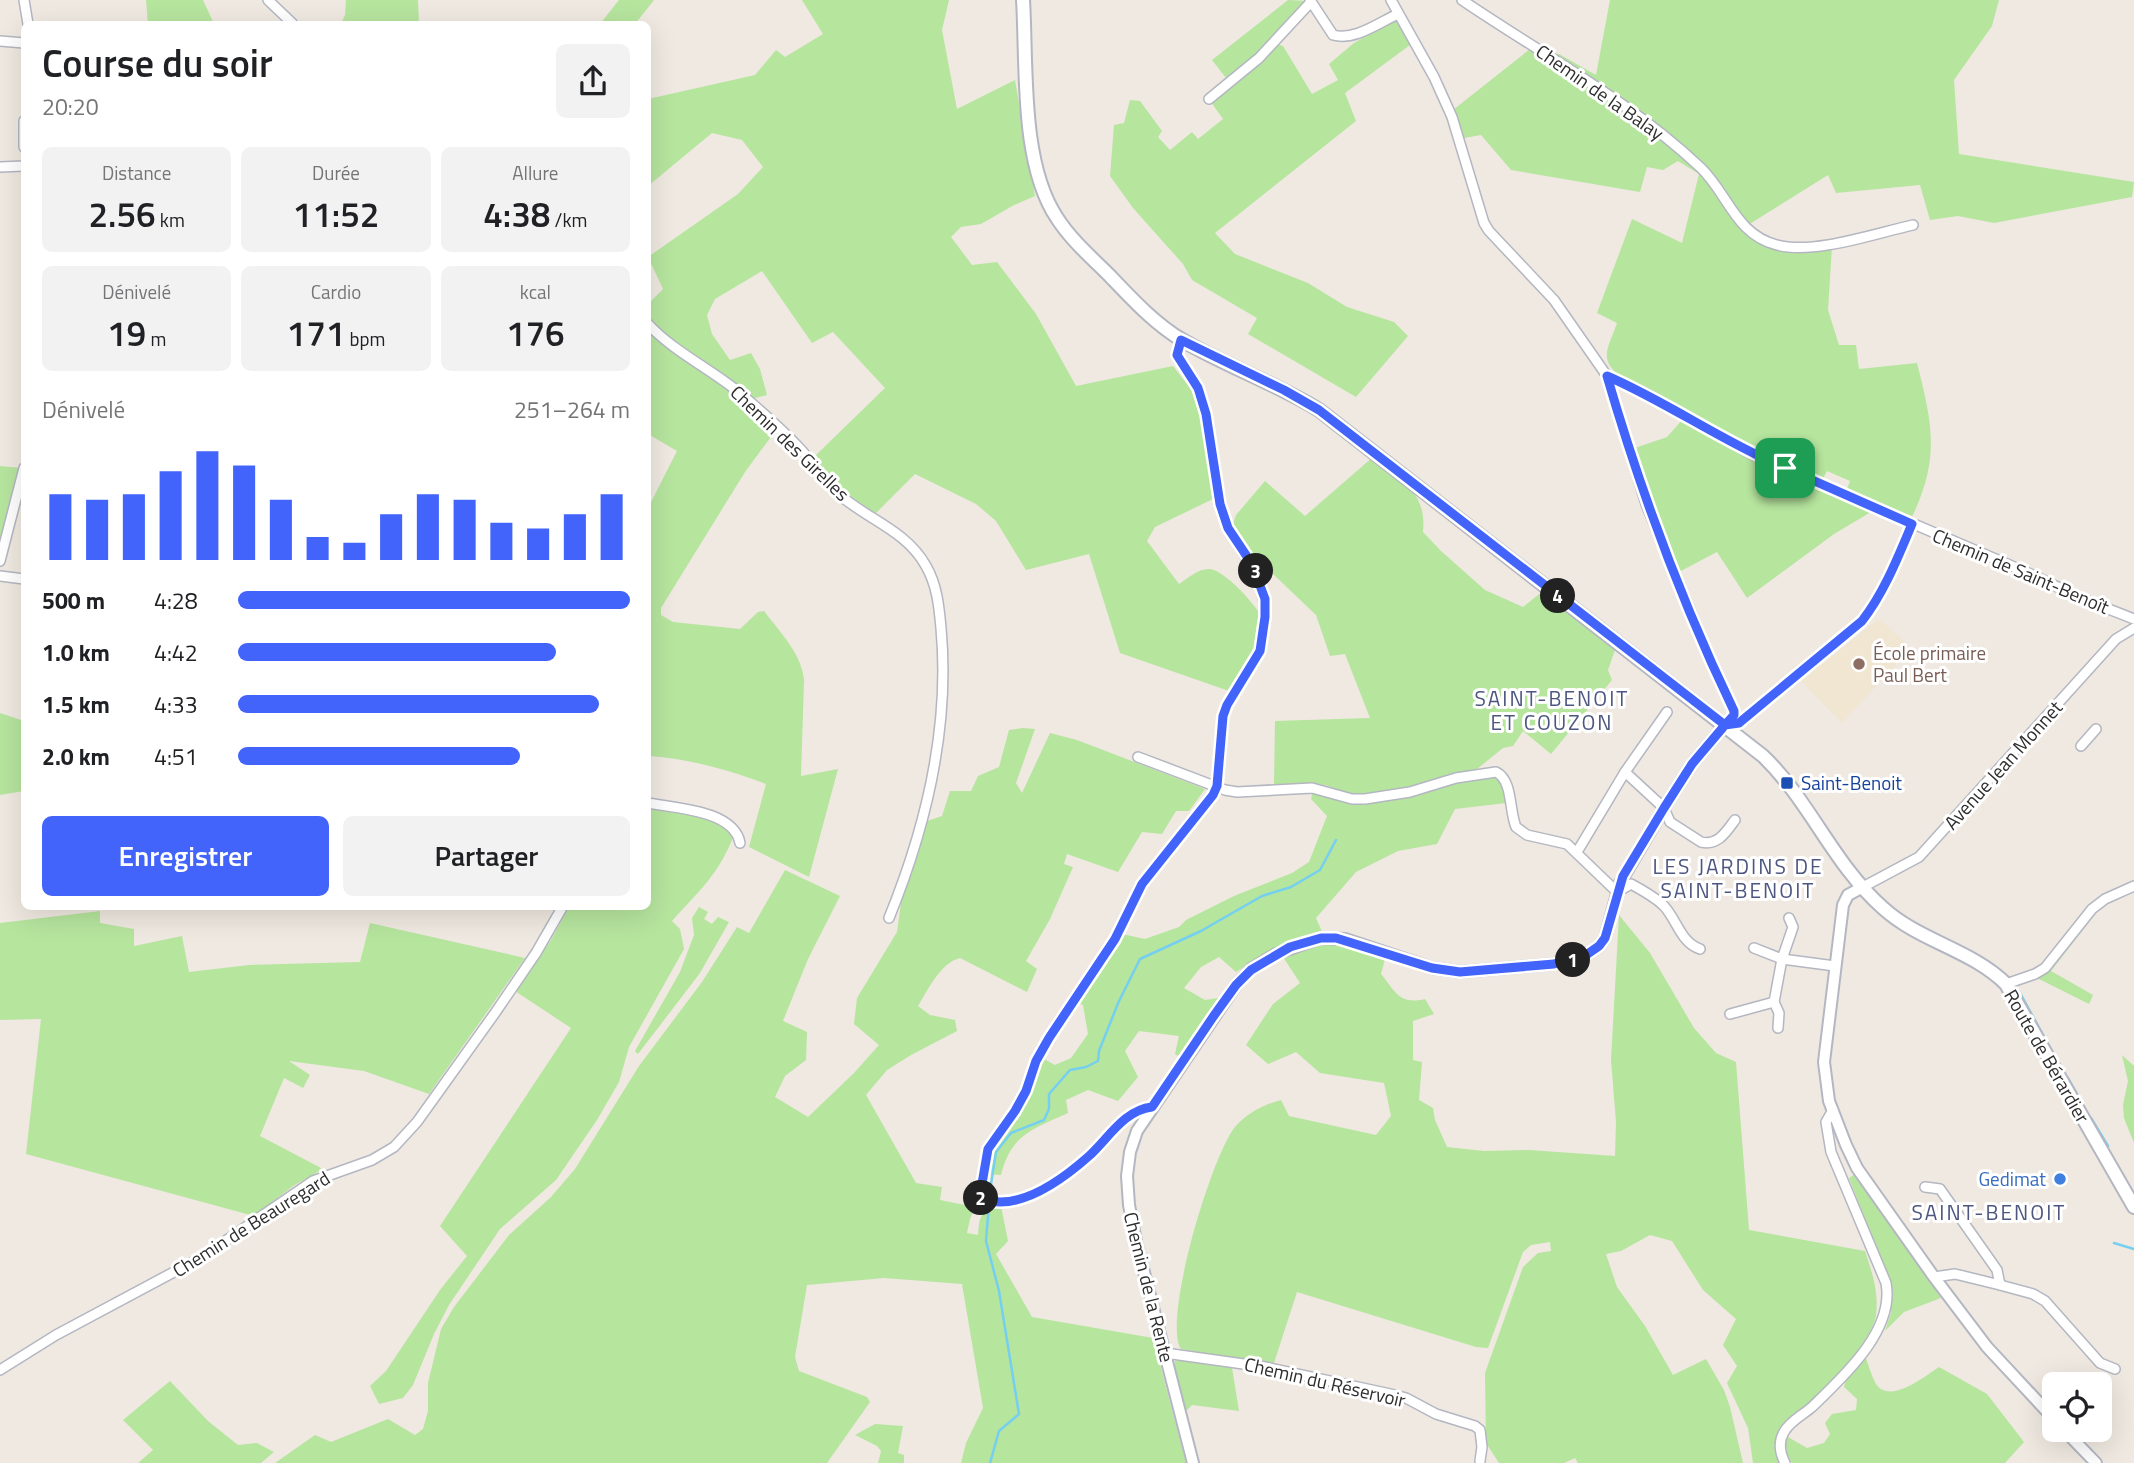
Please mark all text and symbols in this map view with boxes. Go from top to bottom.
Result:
text: Course du soir [42,34,273,92]
street label: Chemin de la Balay [1530,36,1670,147]
button: share [556,44,630,118]
text: 20:20 [42,89,99,124]
text: Distance [102,158,171,187]
text: Durée [312,158,360,187]
text: Allure [512,158,558,187]
text: 2.56 [88,187,156,241]
text: 11:52 [293,187,379,241]
text: 4:38 [483,187,550,241]
text: km [156,205,185,234]
text: /km [550,205,587,234]
text: Dénivelé [102,277,171,306]
text: Cardio [311,277,361,306]
text: kcal [520,277,551,306]
text: 19 [107,306,146,360]
text: 171 [287,306,345,360]
text: 176 [506,306,565,360]
text: m [146,324,166,353]
text: bpm [345,324,385,353]
street label: Chemin des Girelles [724,378,857,507]
text: Dénivelé [42,392,125,427]
text: 251–264 m [514,392,630,427]
pin [1755,438,1815,498]
icon: arrive [1766,449,1804,487]
street label: Chemin de Saint-Benoît [1928,520,2114,621]
pin: 3 [1238,554,1274,588]
text: 3 [1250,556,1261,585]
pin: 4 [1540,578,1576,614]
text: 4 [1552,581,1563,610]
text: 500 m [42,583,105,618]
text: 4:28 [154,583,198,618]
text: 1.0 km [42,635,110,670]
text: 4:42 [154,635,198,670]
place label: École primaire Paul Bert [1873,638,1986,689]
marker: École primaire Paul Bert [1851,656,1867,672]
district label: SAINT-BENOIT ET COUZON [1475,682,1629,738]
text: 1.5 km [42,687,110,722]
text: 4:33 [154,687,198,722]
street label: Avenue Jean Monnet [1937,693,2069,836]
text: 2.0 km [42,739,110,774]
text: 4:51 [154,739,198,774]
place label: Saint-Benoit [1801,768,1902,797]
marker: Saint-Benoit [1779,775,1795,791]
button: Enregistrer [42,816,329,896]
button: Partager [343,816,630,896]
district label: LES JARDINS DE SAINT-BENOIT [1652,850,1824,906]
pin: 1 [1556,942,1590,978]
text: 1 [1567,945,1578,974]
street label: Route de Bérardier [1997,984,2098,1128]
street label: Chemin de Beauregard [166,1163,335,1284]
place label: Gedimat [1978,1164,2046,1193]
marker: Gedimat [2052,1171,2068,1187]
pin: 2 [964,1180,998,1216]
text: 2 [975,1183,986,1212]
district label: SAINT-BENOIT [1912,1196,2066,1228]
street label: Chemin de la Rente [1117,1209,1182,1365]
street label: Chemin du Réservoir [1242,1349,1409,1414]
map controls [2042,1372,2112,1442]
button: locate [2042,1372,2112,1442]

